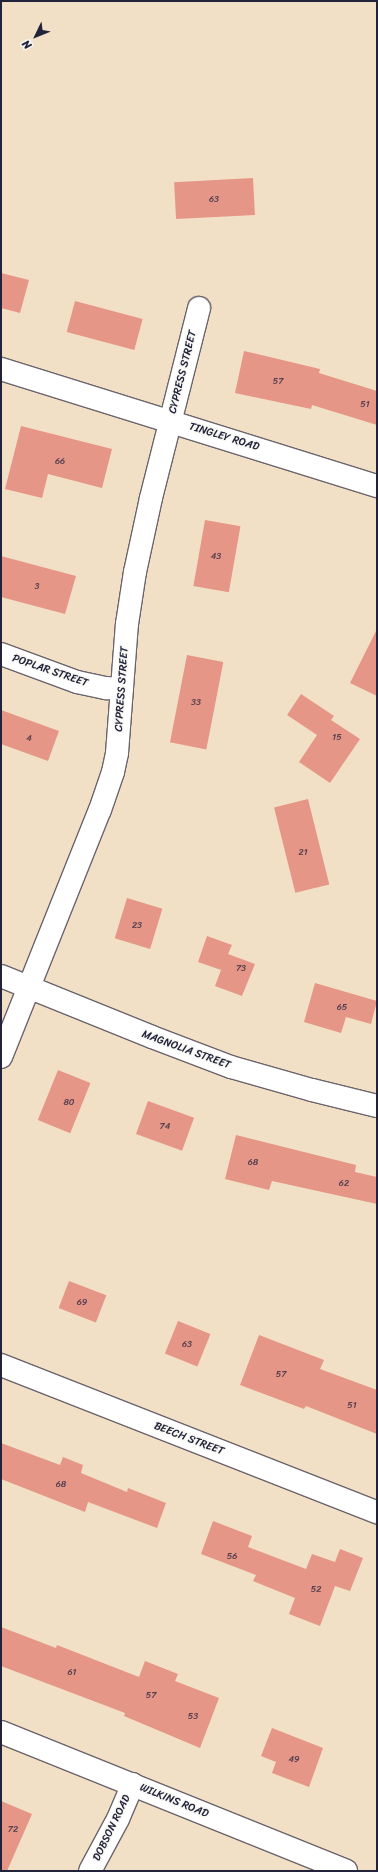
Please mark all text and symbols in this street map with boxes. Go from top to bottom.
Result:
north arrow [16,16,56,56]
text: N [17,35,36,54]
house number: 63 [209,194,219,204]
street label: CYPRESS STREET [166,329,200,415]
house number: 57 [273,376,283,386]
house number: 51 [360,399,370,409]
street label: TINGLEY ROAD [187,420,261,454]
house number: 66 [55,456,65,466]
house number: 43 [211,551,221,561]
house number: 3 [35,581,39,591]
street label: CYPRESS STREET [112,646,132,732]
street label: POPLAR STREET [10,652,90,690]
house number: 33 [191,697,201,707]
house number: 15 [332,732,342,742]
house number: 4 [26,733,32,743]
house number: 21 [298,847,308,857]
house number: 23 [132,920,142,930]
house number: 73 [236,963,246,973]
house number: 65 [337,1002,347,1012]
street label: MAGNOLIA STREET [140,1028,232,1072]
house number: 80 [63,1097,75,1107]
house number: 74 [160,1121,170,1131]
house number: 68 [248,1157,258,1167]
house number: 62 [339,1178,349,1188]
house number: 69 [77,1297,87,1307]
house number: 63 [182,1339,192,1349]
house number: 57 [276,1369,286,1379]
house number: 51 [347,1400,357,1410]
street label: BEECH STREET [152,1420,226,1458]
house number: 68 [56,1479,66,1489]
house number: 56 [227,1551,237,1561]
house number: 52 [311,1584,321,1594]
house number: 61 [68,1667,76,1677]
house number: 57 [146,1690,156,1700]
house number: 53 [188,1711,198,1721]
house number: 49 [288,1754,300,1764]
street label: WILKINS ROAD [138,1781,210,1821]
street label: DOBSON ROAD [90,1793,134,1863]
house number: 72 [8,1824,18,1834]

